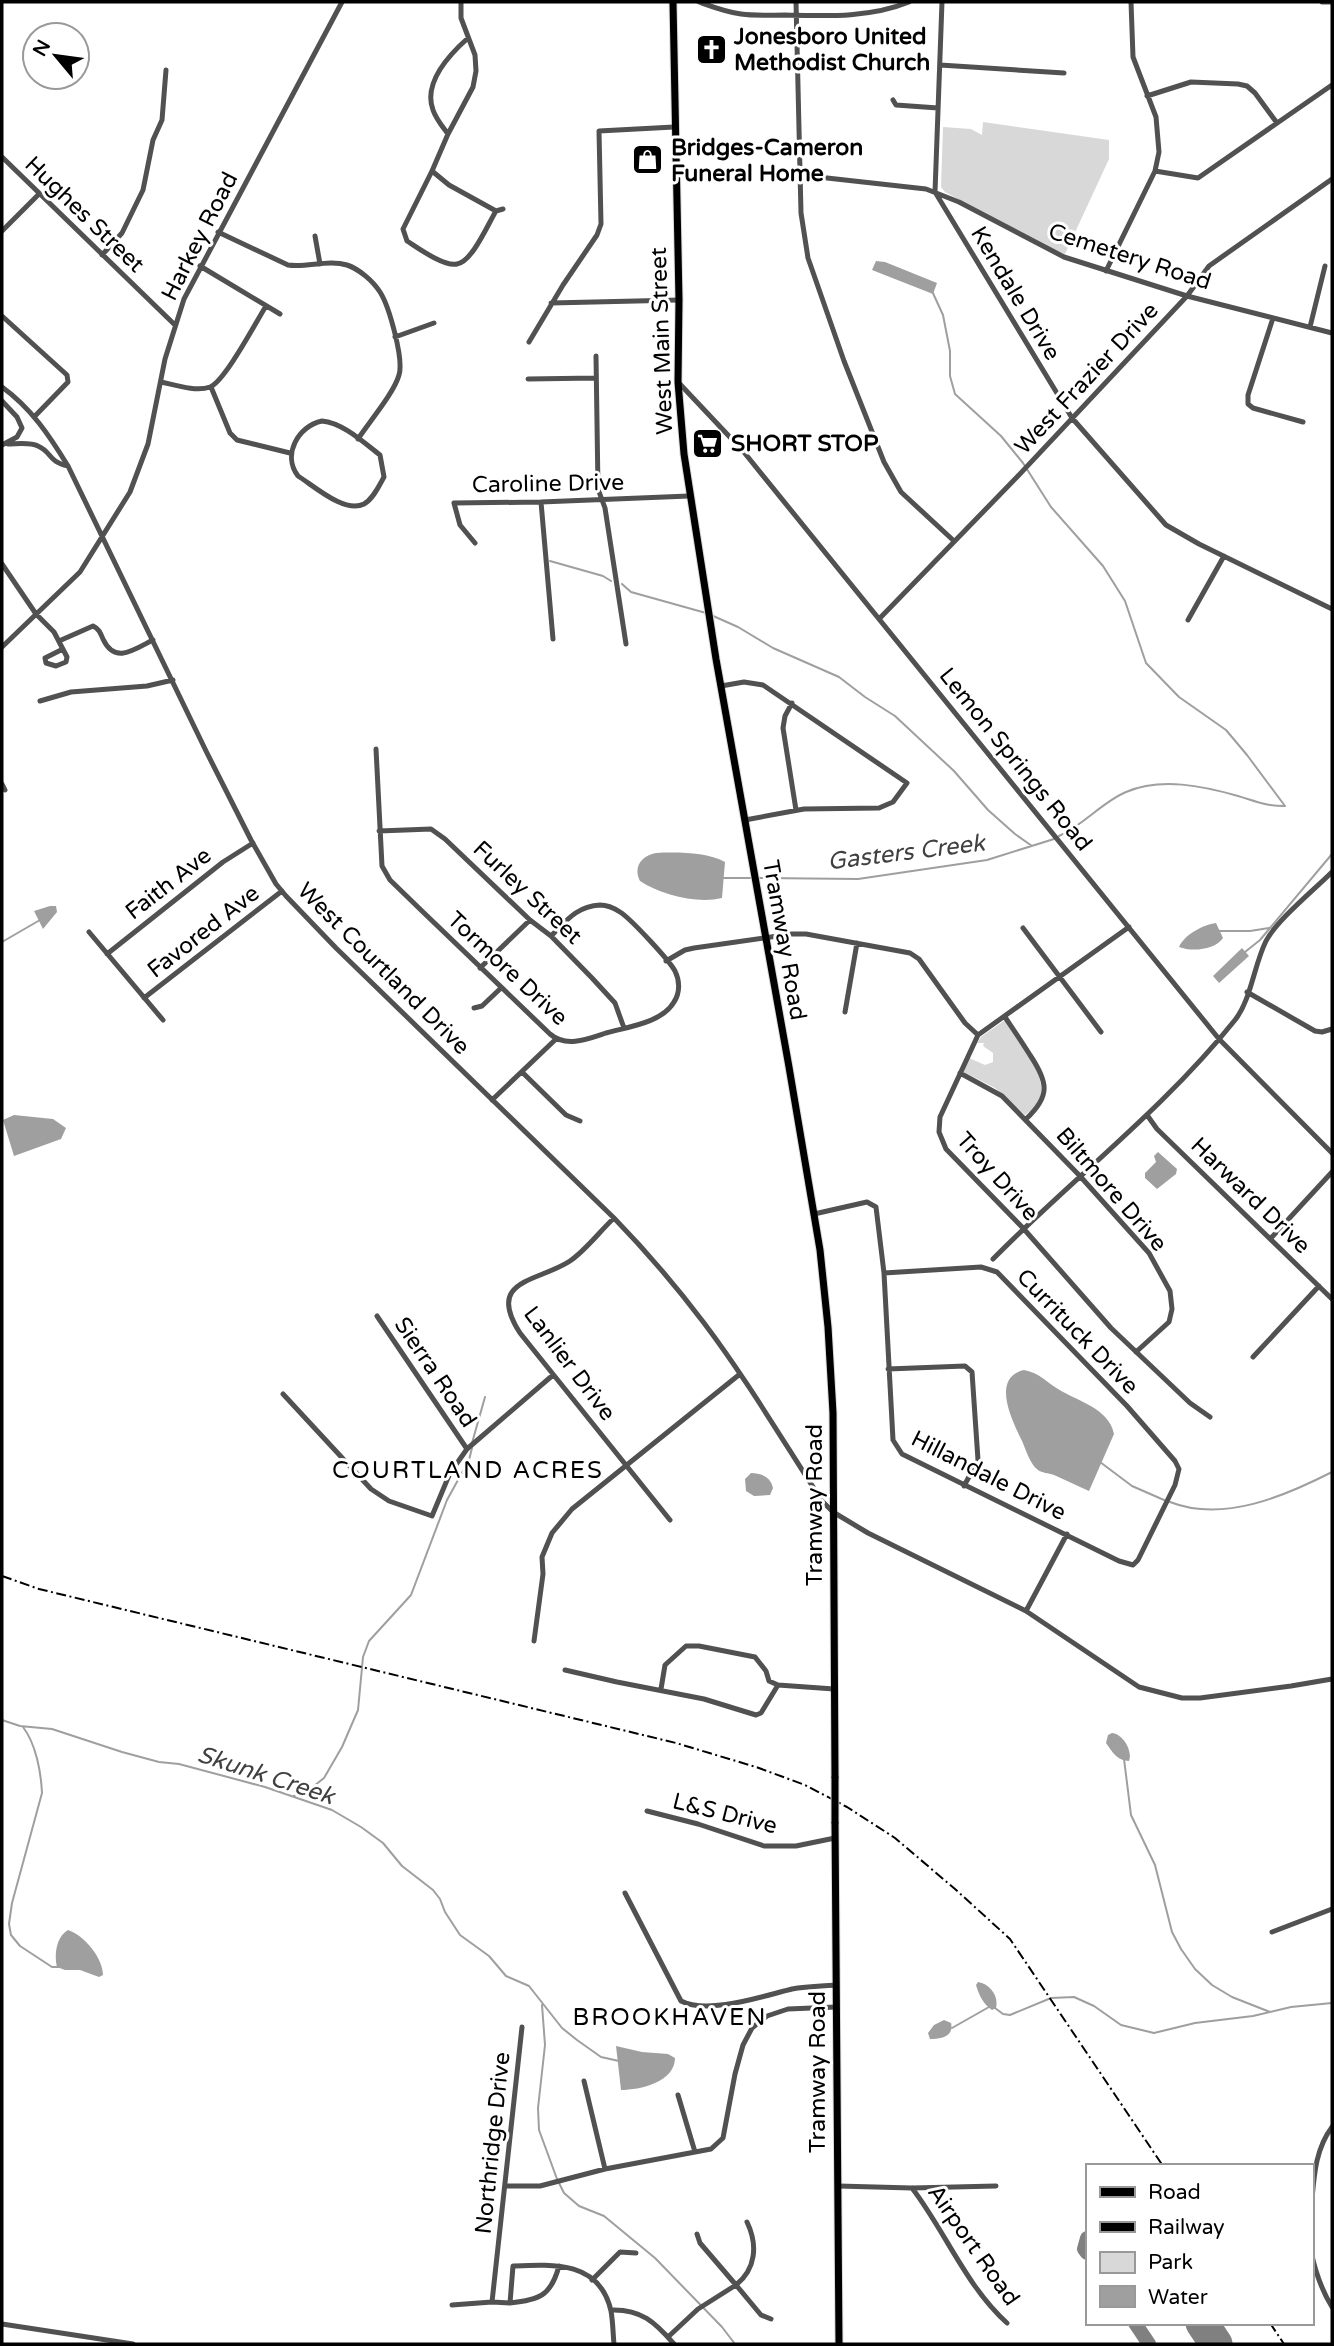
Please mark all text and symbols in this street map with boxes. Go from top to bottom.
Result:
north arrow [21,21,91,91]
place label: Jonesboro United Methodist Church [733,23,930,77]
church icon: Jonesboro United Methodist Church [694,32,728,66]
text: N [29,36,55,60]
place label: Bridges-Cameron Funeral Home [671,134,863,188]
shop icon: Bridges-Cameron Funeral Home [631,143,665,177]
street label: Hughes Street [19,151,150,279]
street label: Harkey Road [156,168,244,305]
street label: Cemetery Road [1045,217,1215,296]
street label: Kendale Drive [964,221,1066,366]
street label: West Main Street [645,247,679,435]
street label: West Frazier Drive [1009,297,1164,461]
supermarket icon: SHORT STOP [691,426,725,460]
place label: SHORT STOP [731,430,879,458]
street label: Caroline Drive [472,469,624,499]
street label: Lemon Springs Road [933,662,1098,857]
water label: Gasters Creek [826,828,988,877]
street label: Furley Street [467,835,588,950]
street label: Faith Ave [120,842,217,926]
street label: Tramway Road [756,858,812,1022]
street label: West Courtland Drive [291,877,475,1061]
street label: Favored Ave [142,879,265,984]
street label: Tormore Drive [441,906,573,1032]
street label: Biltmore Drive [1050,1122,1173,1257]
street label: Troy Drive [950,1126,1044,1227]
street label: Harward Drive [1185,1132,1316,1260]
street label: Currituck Drive [1010,1263,1144,1400]
street label: Lanlier Drive [517,1301,621,1426]
street label: Sierra Road [388,1312,482,1433]
street label: Tramway Road [801,1424,829,1586]
street label: Hillandale Drive [906,1425,1071,1527]
district label: COURTLAND ACRES [332,1456,604,1485]
water label: Skunk Creek [194,1740,340,1812]
street label: L&S Drive [670,1787,780,1840]
street label: Tramway Road [804,1991,832,2153]
district label: BROOKHAVEN [573,2003,767,2032]
street label: Northridge Drive [470,2051,516,2236]
legend [1086,2164,1313,2325]
street label: Airport Road [921,2180,1025,2312]
text: Road [1148,2180,1201,2205]
text: Railway [1148,2215,1225,2240]
text: Park [1148,2250,1193,2275]
text: Water [1148,2285,1208,2310]

